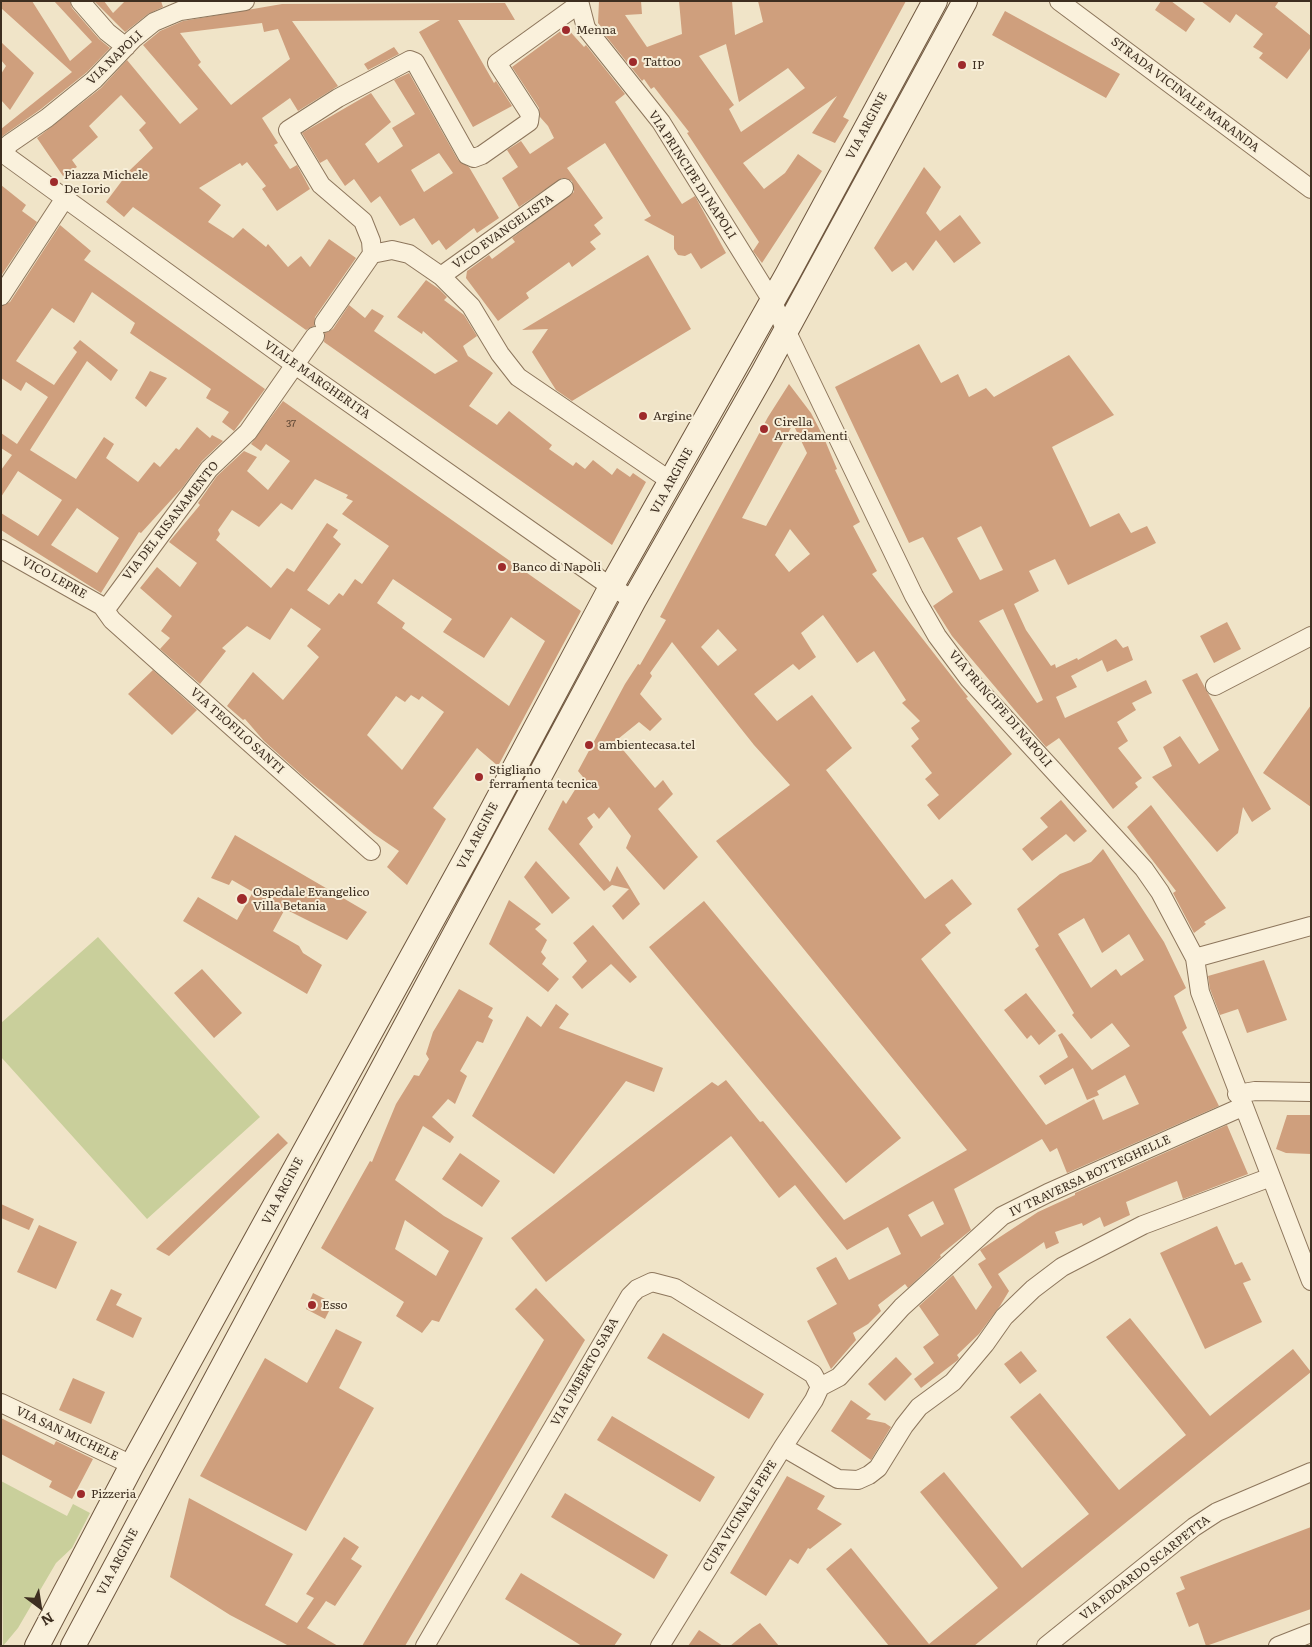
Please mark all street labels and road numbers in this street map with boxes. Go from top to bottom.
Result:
street label: VIA NAPOLI [84,28,146,88]
street label: STRADA VICINALE MARANDA [1108,35,1262,155]
street label: VIA ARGINE [843,90,891,162]
street label: VIA PRINCIPE DI NAPOLI [645,108,739,242]
street label: VICO EVANGELISTA [450,192,556,272]
street label: VIALE MARGHERITA [261,338,373,422]
street label: VIA ARGINE [648,445,696,517]
street label: VIA DEL RISANAMENTO [120,459,222,583]
street label: VICO LEPRE [19,554,89,602]
street label: VIA PRINCIPE DI NAPOLI [945,648,1055,770]
street label: VIA TEOFILO SANTI [187,685,287,777]
street label: VIA ARGINE [454,800,502,872]
street label: IV TRAVERSA BOTTEGHELLE [1007,1132,1173,1220]
street label: VIA ARGINE [259,1155,307,1227]
street label: VIA UMBERTO SABA [548,1315,622,1429]
street label: VIA SAN MICHELE [13,1404,121,1464]
street label: CUPA VICINALE PEPE [700,1458,780,1574]
street label: VIA EDOARDO SCARPETTA [1077,1513,1213,1623]
street label: VIA ARGINE [94,1526,142,1598]

